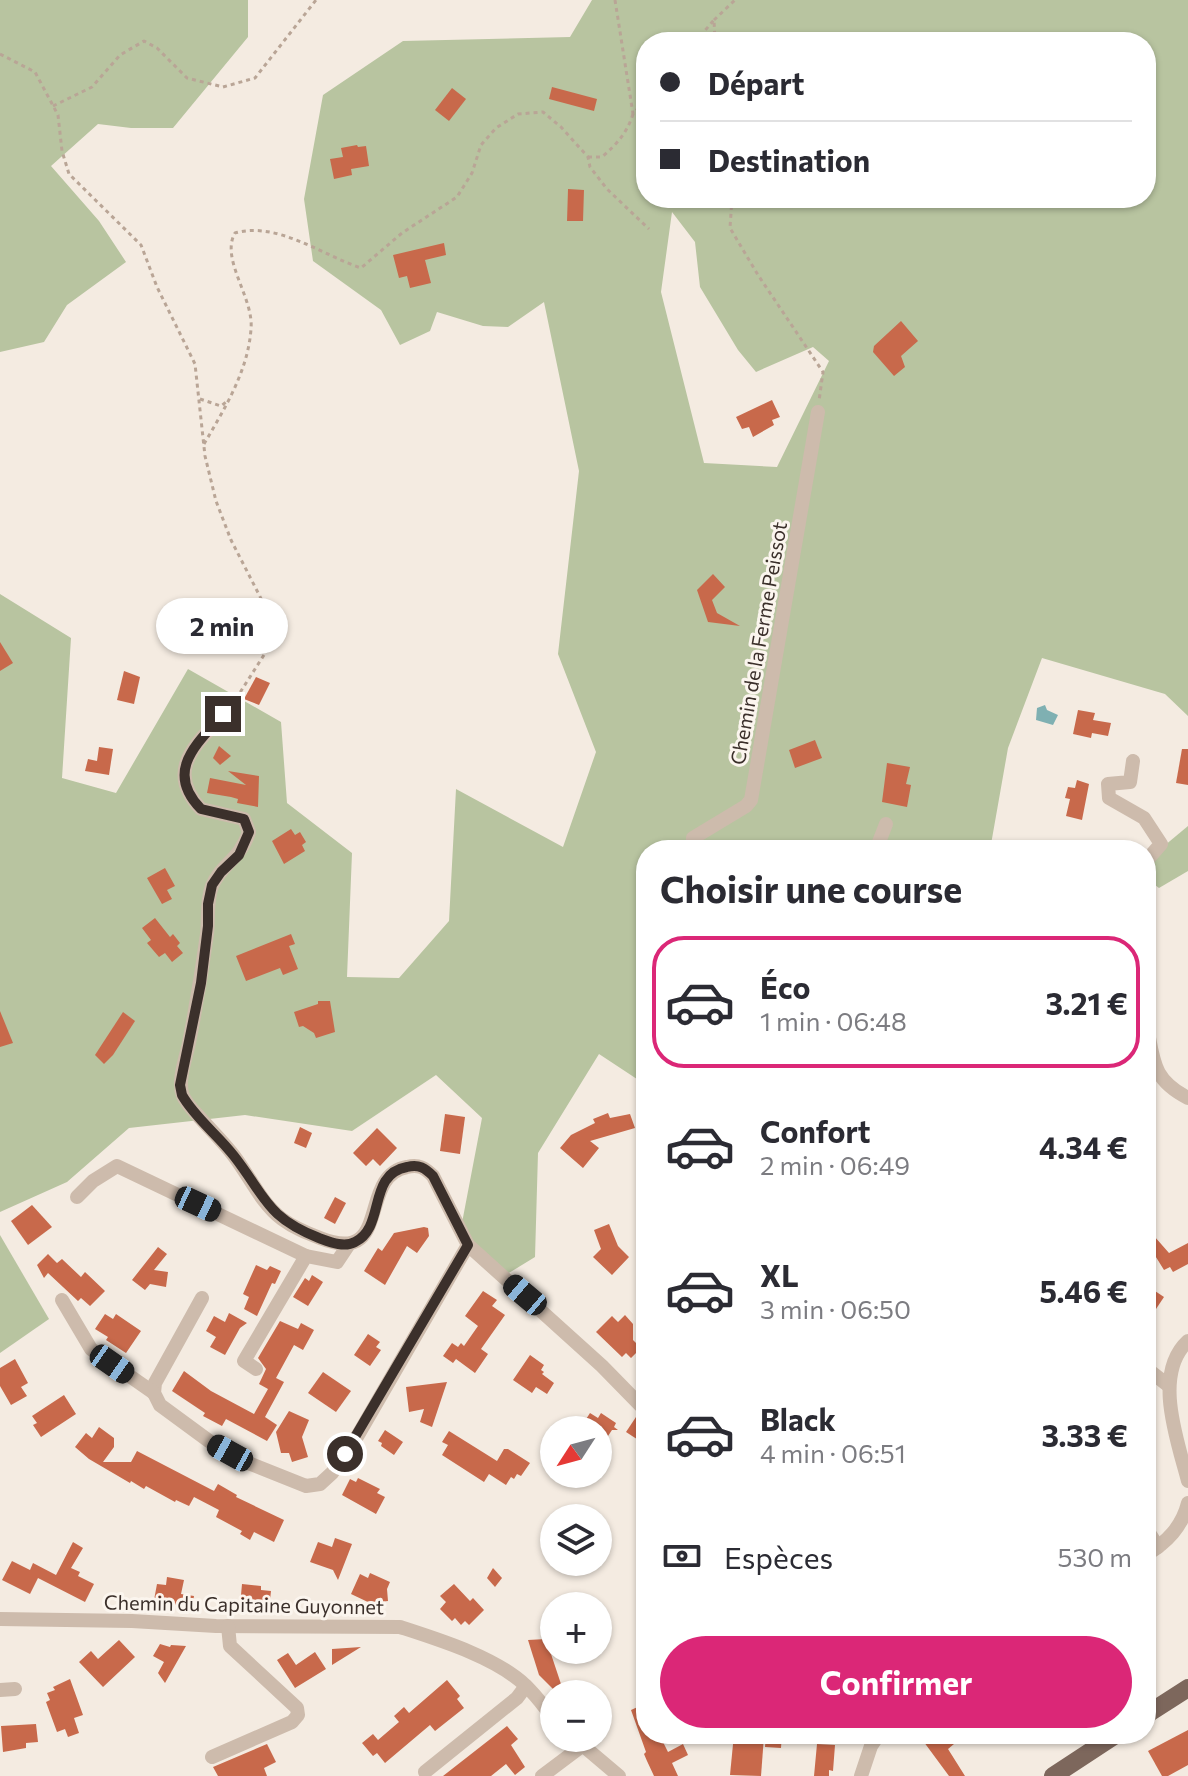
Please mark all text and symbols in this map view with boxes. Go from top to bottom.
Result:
text: Départ [708,64,804,101]
text: Destination [708,141,870,178]
street label: Chemin de la Ferme Peissot [725,520,791,766]
callout: 2 min [157,598,289,654]
text: 2 min [190,610,254,641]
route end [205,696,241,732]
text: Choisir une course [660,866,962,910]
icon: car [664,966,736,1038]
text: Éco [760,968,810,1005]
text: 3.21 € [1046,984,1128,1021]
text: 1 min · 06:48 [760,1005,907,1036]
icon: car [664,1110,736,1182]
text: Confort [760,1112,871,1149]
text: 4.34 € [1039,1128,1128,1165]
text: 2 min · 06:49 [760,1149,910,1180]
car [171,1183,225,1225]
icon: car [664,1254,736,1326]
text: XL [760,1256,799,1293]
car [499,1270,551,1320]
text: 5.46 € [1039,1272,1128,1309]
text: 3 min · 06:50 [760,1293,911,1324]
car [85,1340,139,1388]
icon: car [664,1398,736,1470]
text: Black [760,1400,836,1437]
north arrow [540,1416,612,1488]
map controls [540,1416,612,1752]
text: 3.33 € [1041,1416,1128,1453]
car [203,1431,257,1475]
route start [327,1436,363,1472]
text: 4 min · 06:51 [760,1437,906,1468]
button: layers [540,1504,612,1576]
icon: cash [660,1534,704,1578]
text: Espèces [724,1538,833,1575]
text: 530 m [1058,1541,1132,1572]
street label: Chemin du Capitaine Guyonnet [104,1590,384,1618]
button: + [540,1592,612,1664]
button: Confirmer [660,1636,1132,1728]
button: − [540,1680,612,1752]

